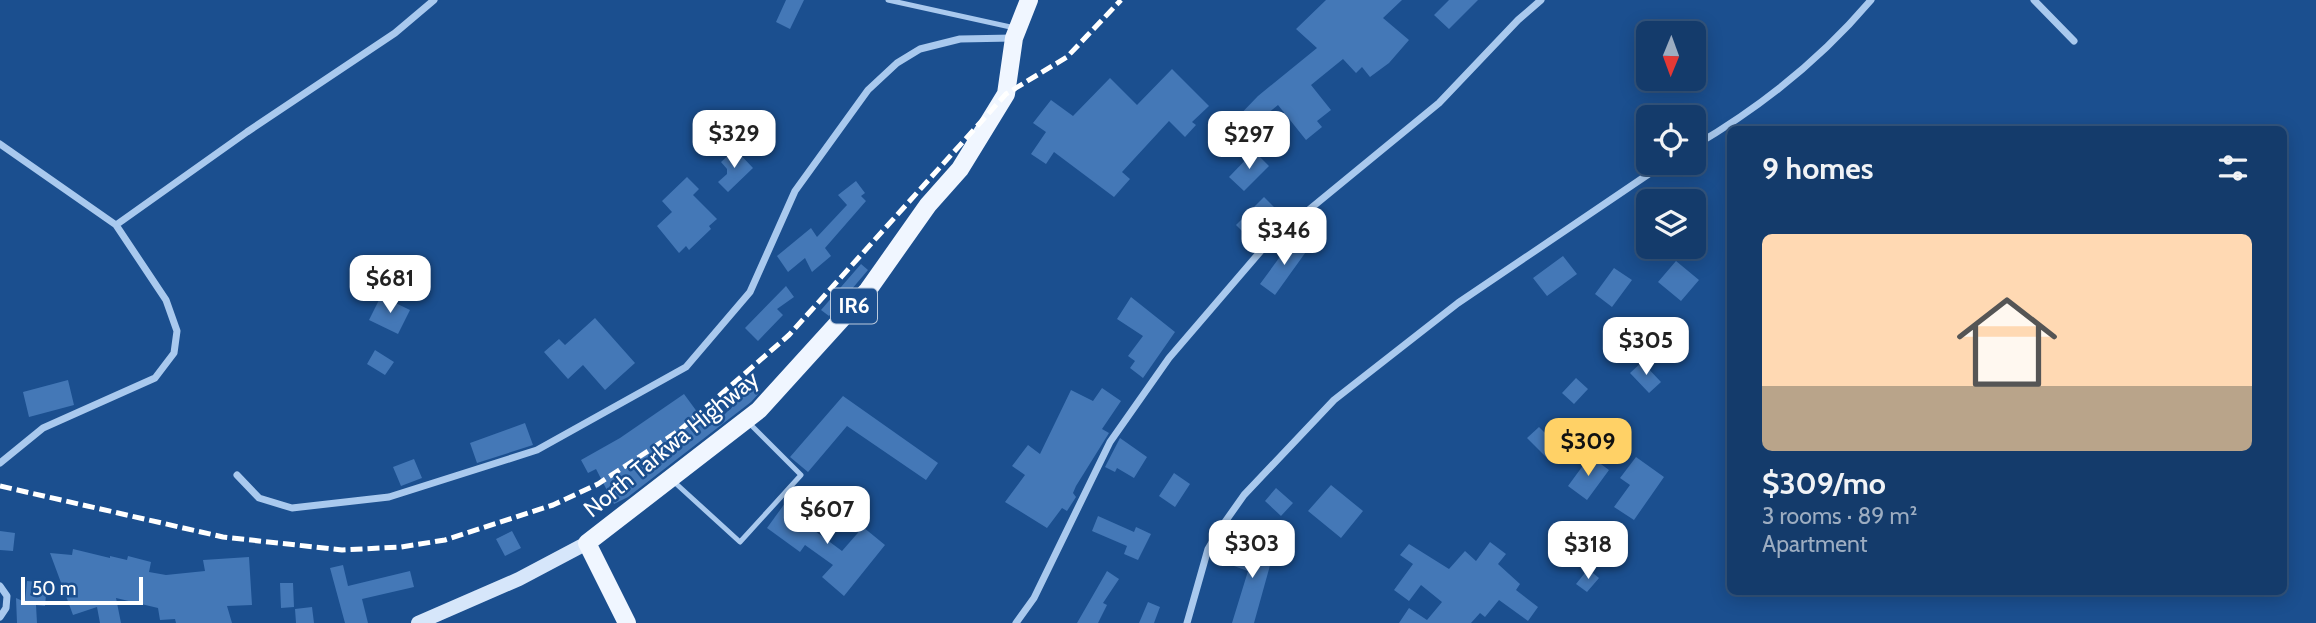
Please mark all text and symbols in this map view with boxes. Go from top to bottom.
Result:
north arrow [1636,21,1706,91]
map controls [1636,21,1706,259]
button: locate [1636,105,1706,175]
pin: $329 [693,110,775,170]
pin: $297 [1208,111,1290,171]
text: $329 [709,119,759,147]
text: $297 [1224,120,1274,148]
icon: filters [2214,149,2252,187]
text: 9 homes [1762,150,1873,187]
button: layers [1636,189,1706,259]
pin: $346 [1243,208,1325,267]
text: $346 [1258,216,1310,244]
pin: $681 [349,256,431,315]
text: $681 [366,264,414,292]
icon: home [1944,279,2070,405]
road number: IR6 [831,288,877,324]
pin: $305 [1605,318,1687,377]
text: $305 [1619,326,1673,354]
street label: North Tarkwa Highway [578,365,764,523]
pin: $309 [1547,419,1629,478]
text: $309 [1561,427,1615,455]
text: $309/mo [1762,465,1886,502]
pin: $607 [786,486,868,546]
text: $607 [800,495,854,523]
text: 3 rooms · 89 m² [1762,502,1917,530]
pin: $303 [1211,520,1293,580]
pin: $318 [1547,522,1629,581]
text: $303 [1225,529,1279,557]
text: $318 [1564,530,1612,558]
text: Apartment [1762,530,1867,558]
scale bar [21,574,144,606]
text: 50 m [32,577,76,600]

